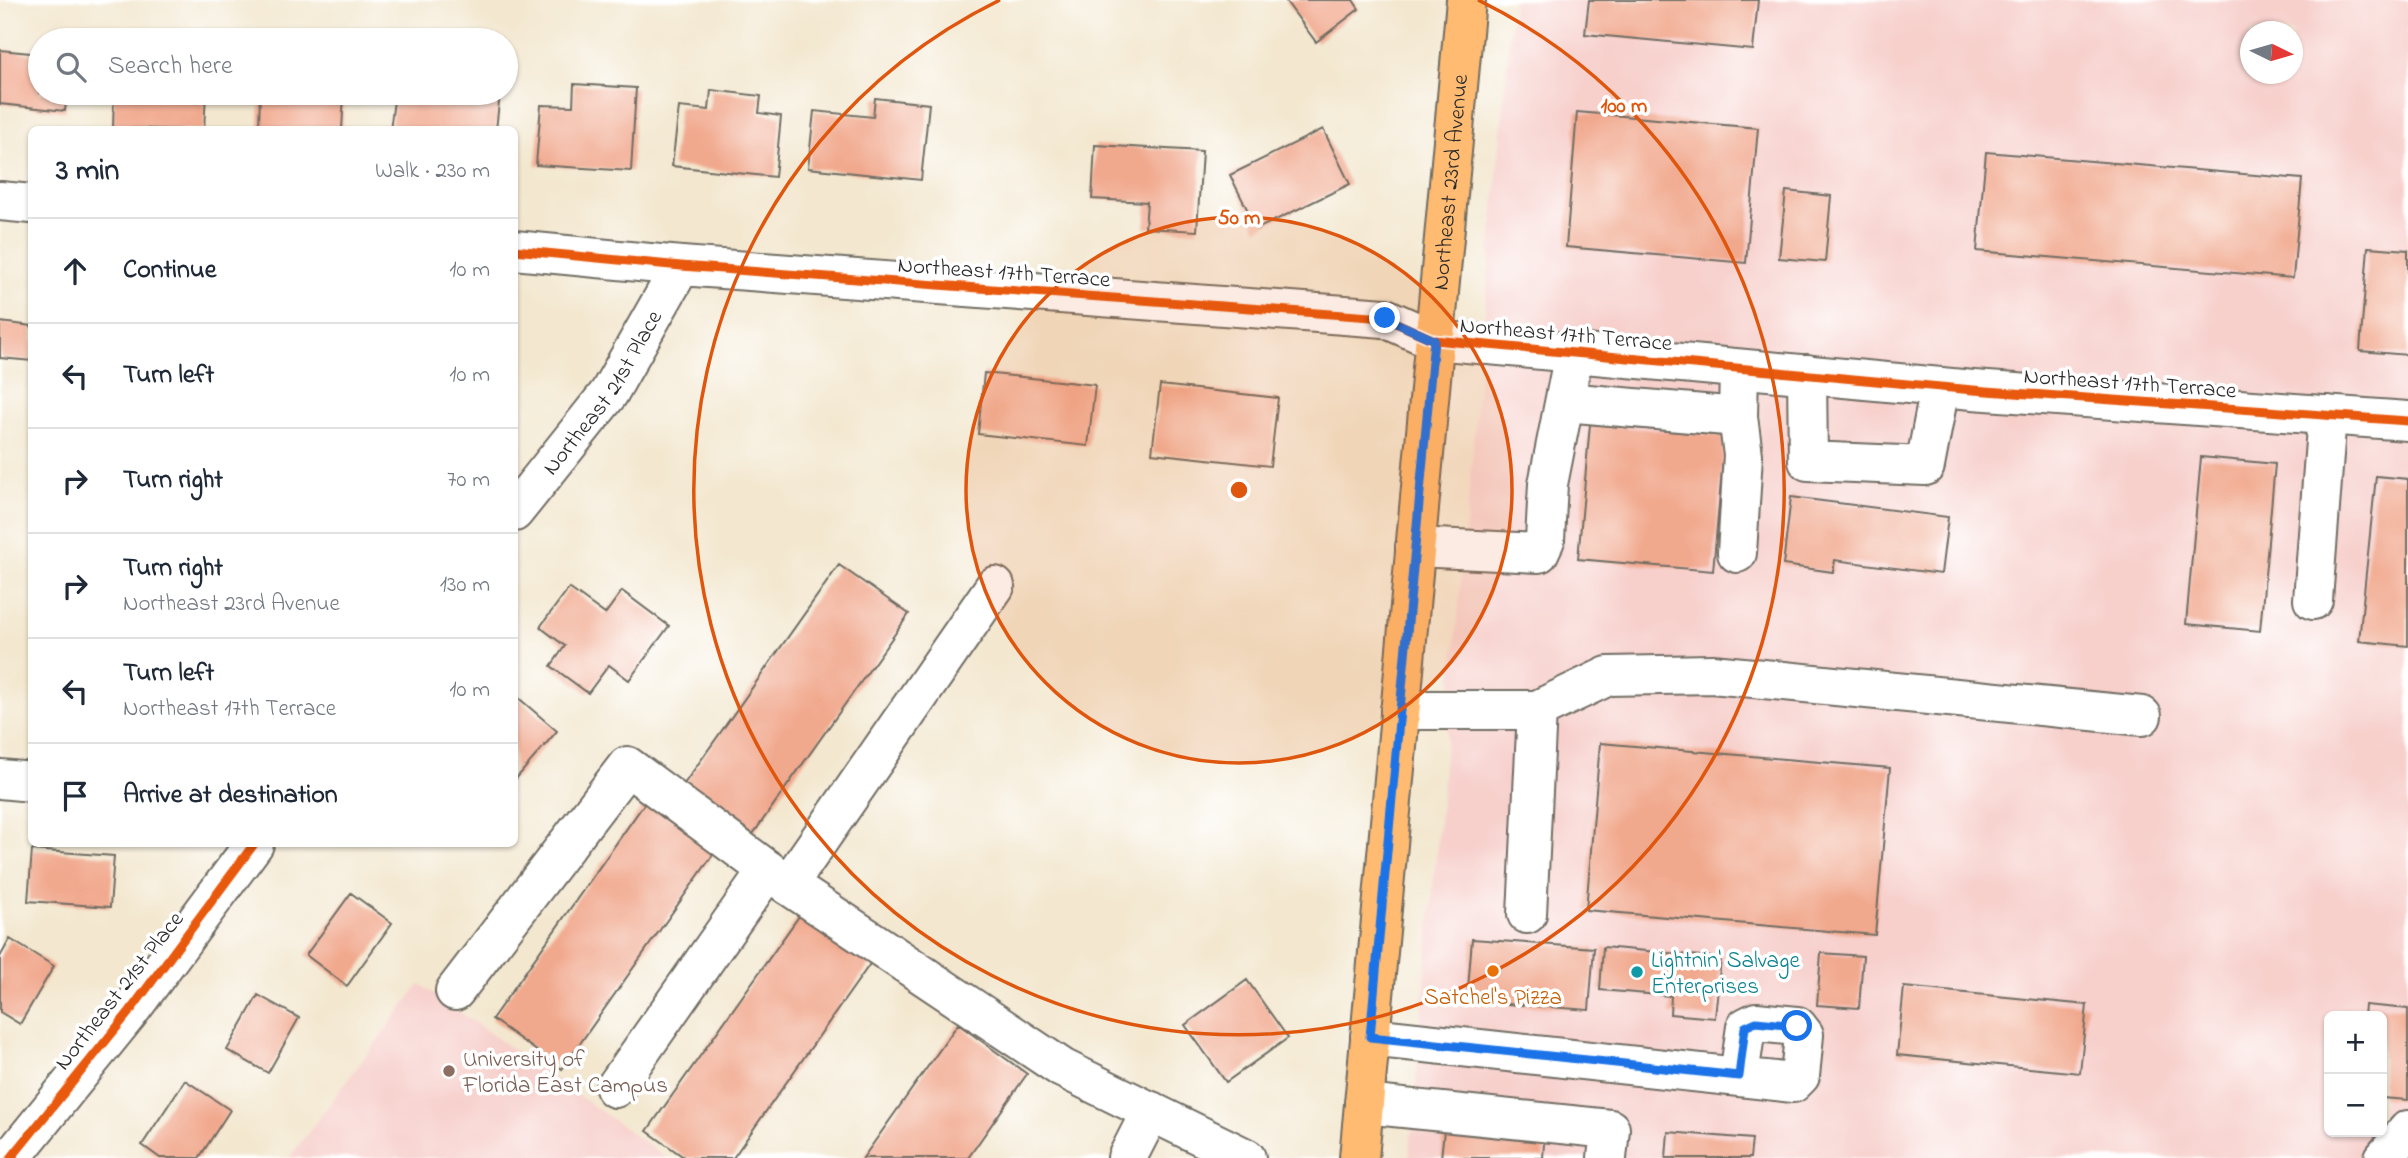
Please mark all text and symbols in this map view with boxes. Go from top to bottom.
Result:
north arrow [2240,21,2303,84]
search box [28,28,518,105]
icon: search [52,48,90,86]
text: Search here [108,48,233,86]
street label: Northeast 23rd Avenue [1425,72,1478,292]
text: 100 m [1601,92,1647,122]
text: 3 min [56,150,119,194]
text: Walk · 230 m [375,155,490,188]
text: 50 m [1218,204,1260,234]
street label: Northeast 17th Terrace [896,250,1112,297]
icon: ahead [56,252,94,290]
text: Continue [123,252,216,290]
text: 10 m [449,254,490,287]
route end [1369,302,1400,333]
street label: Northeast 21st Place [536,304,672,483]
street label: Northeast 17th Terrace [1458,310,1674,361]
icon: left [56,357,94,395]
text: Turn left [123,357,214,395]
text: 10 m [449,359,490,392]
street label: Northeast 17th Terrace [2022,361,2238,408]
icon: right [56,462,94,500]
text: Turn right [123,462,223,500]
text: 70 m [447,464,490,497]
centre of rings [1227,478,1251,502]
text: Turn right [123,550,223,588]
icon: right [56,567,94,605]
text: 130 m [440,569,490,602]
text: Northeast 23rd Avenue [123,588,340,621]
text: Turn left [123,655,214,693]
icon: left [56,672,94,710]
text: 10 m [449,674,490,707]
text: Northeast 17th Terrace [123,693,336,726]
icon: arrive [56,777,94,815]
text: Arrive at destination [123,777,338,815]
street label: Northeast 21st Place [47,904,193,1078]
place label: Lightnin' Salvage Enterprises [1651,945,1800,1004]
marker: Satchel's Pizza [1485,963,1501,979]
marker: Lightnin' Salvage Enterprises [1629,964,1645,980]
place label: Satchel's Pizza [1424,982,1562,1015]
route start [1781,1010,1812,1041]
map controls [2324,1011,2387,1137]
button: + [2324,1011,2387,1074]
place label: University of Florida East Campus [462,1044,668,1103]
marker: University of Florida East Campus [441,1063,457,1079]
button: − [2324,1074,2387,1137]

